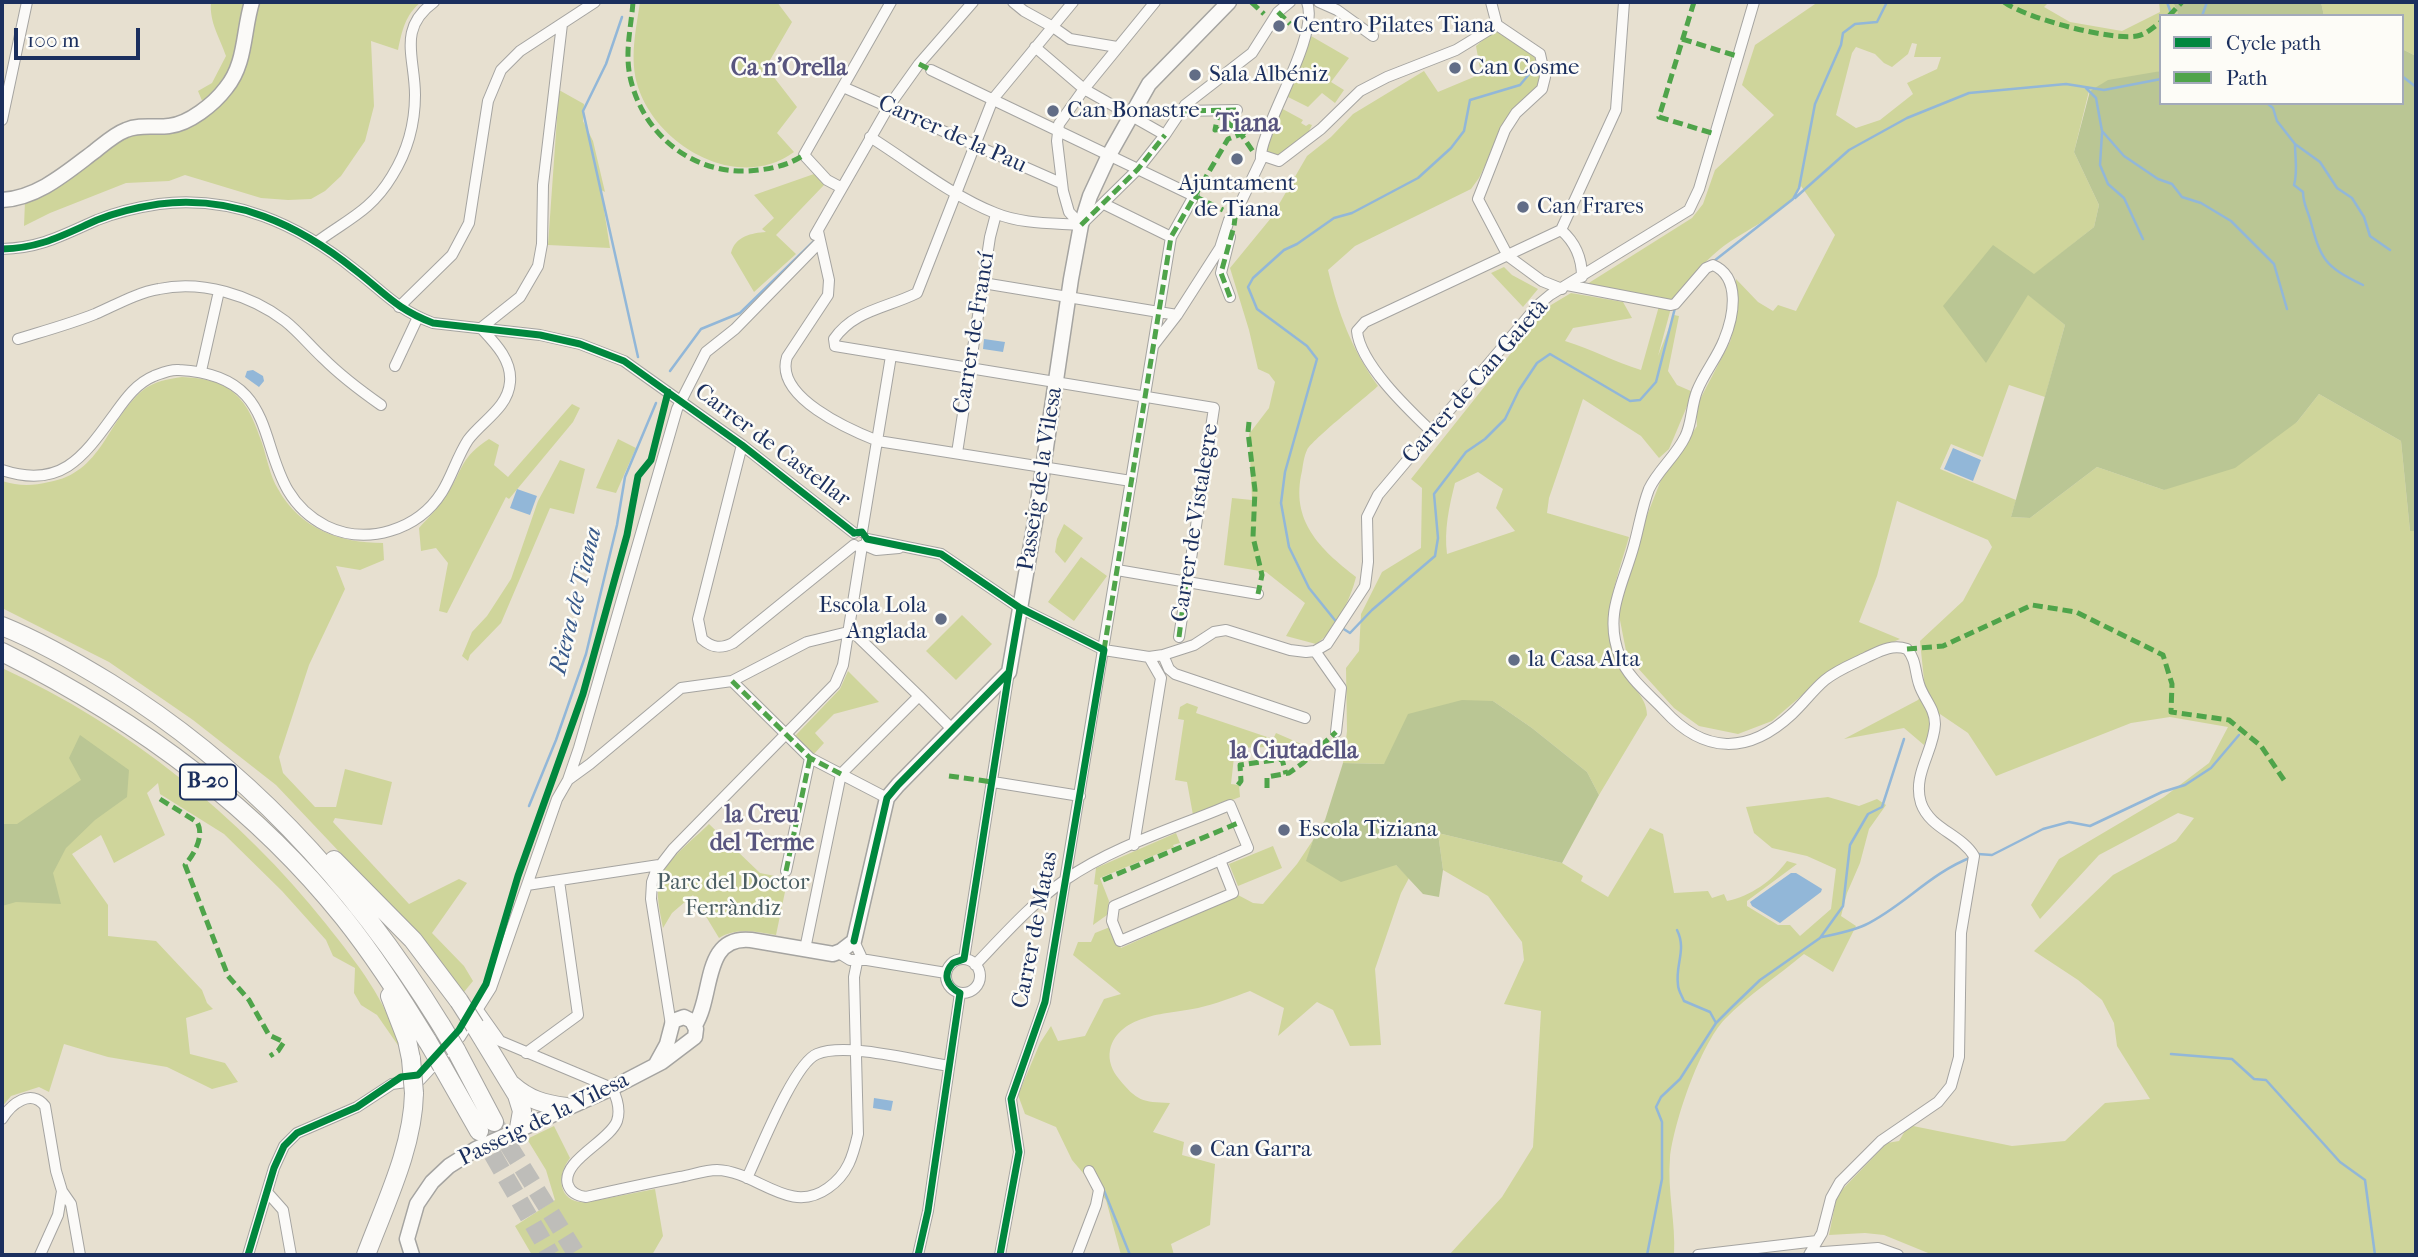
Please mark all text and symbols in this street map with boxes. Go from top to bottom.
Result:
place label: Centro Pilates Tiana [1293,12,1495,40]
scale bar [18,14,144,58]
legend [2159,14,2404,105]
marker: Centro Pilates Tiana [1271,18,1287,34]
text: 100 m [27,28,80,52]
text: Cycle path [2226,31,2321,55]
place label: Can Cosme [1469,54,1579,82]
district label: Ca n'Orella [731,55,847,83]
marker: Can Cosme [1447,60,1463,76]
place label: Sala Albéniz [1209,61,1328,89]
text: Path [2226,66,2267,90]
marker: Sala Albéniz [1187,67,1203,83]
street label: Carrer de la Pau [873,90,1031,180]
place label: Can Bonastre [1067,97,1200,125]
marker: Can Bonastre [1045,103,1061,119]
district label: Tiana [1216,109,1280,141]
marker: Ajuntament de Tiana [1229,151,1245,167]
place label: Ajuntament de Tiana [1178,170,1296,224]
place label: Can Frares [1537,193,1644,221]
marker: Can Frares [1515,199,1531,215]
street label: Carrer de Francí [949,250,1001,416]
street label: Carrer de Can Gaietà [1397,294,1555,470]
street label: Carrer de Castellar [689,378,855,514]
street label: Passeig de la Vilesa [1013,385,1069,573]
street label: Carrer de Vistalegre [1167,422,1225,624]
water label: Riera de Tiana [545,524,609,678]
place label: Escola Lola Anglada [818,592,927,646]
marker: Escola Lola Anglada [933,611,949,627]
place label: la Casa Alta [1528,646,1640,674]
marker: la Casa Alta [1506,652,1522,668]
district label: la Ciutadella [1230,738,1358,766]
road number: B-20 [180,764,236,800]
district label: la Creu del Terme [710,802,814,858]
place label: Escola Tiziana [1298,816,1438,844]
marker: Escola Tiziana [1276,822,1292,838]
street label: Carrer de Matas [1007,849,1065,1011]
park label: Parc del Doctor Ferràndiz [656,869,810,923]
street label: Passeig de la Vilesa [454,1067,634,1173]
place label: Can Garra [1210,1136,1312,1164]
marker: Can Garra [1188,1142,1204,1158]

